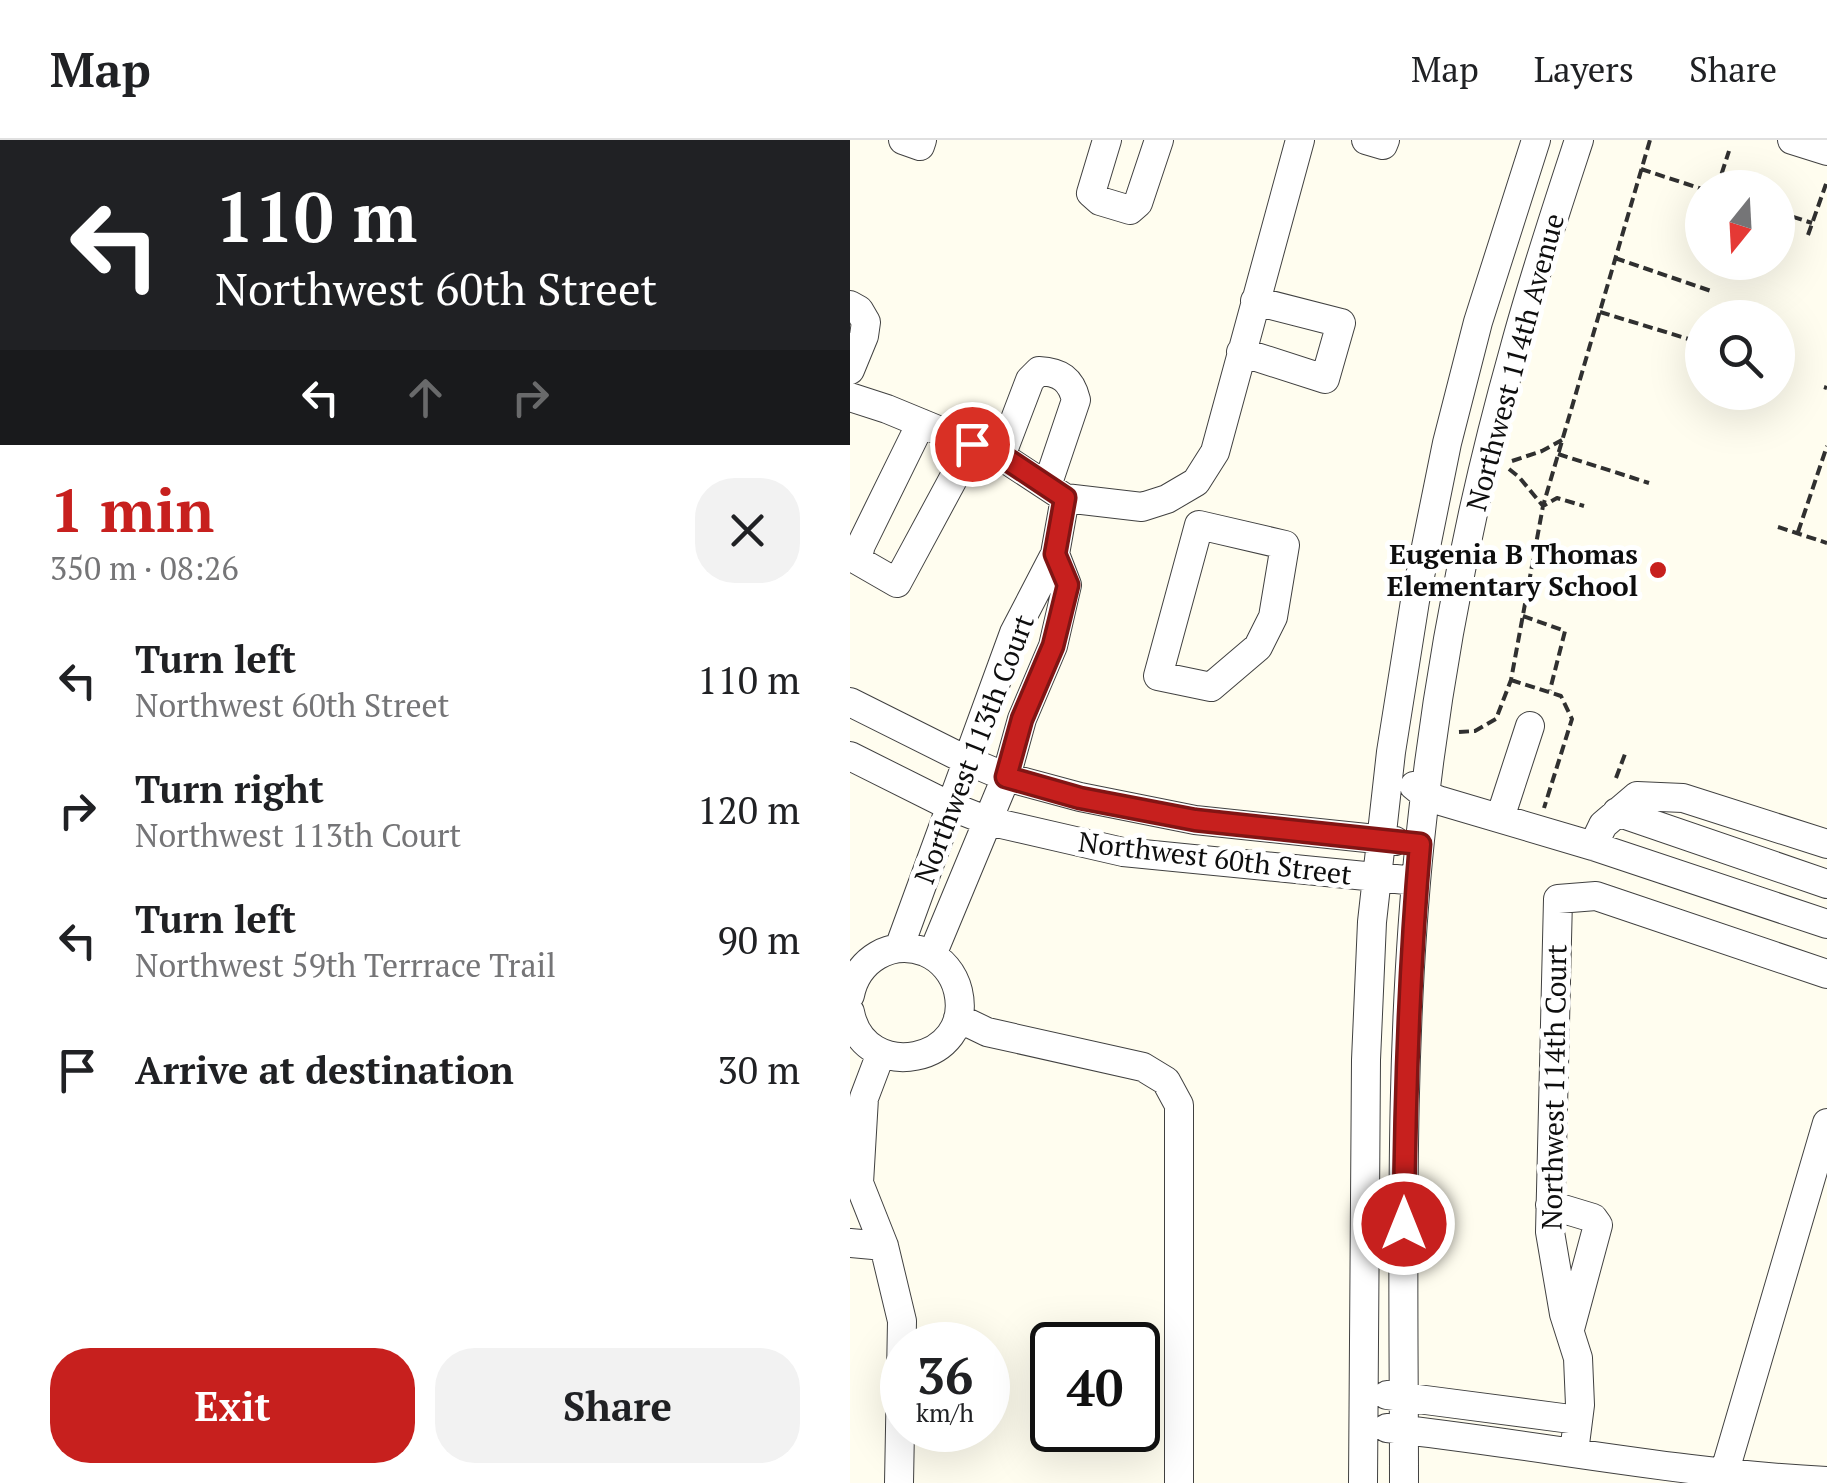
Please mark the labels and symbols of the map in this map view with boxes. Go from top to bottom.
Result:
north arrow [1685,170,1795,280]
street label: Northwest 114th Avenue [1457,209,1572,515]
pin [930,402,1015,487]
place label: Eugenia B Thomas Elementary School [1387,535,1638,604]
marker: Eugenia B Thomas Elementary School [1647,559,1669,581]
street label: Northwest 113th Court [905,608,1042,889]
street label: Northwest 60th Street [1076,822,1354,893]
street label: Northwest 114th Court [1533,943,1574,1230]
position arrow [1352,1172,1456,1276]
speed limit sign: 40 [1030,1322,1160,1452]

